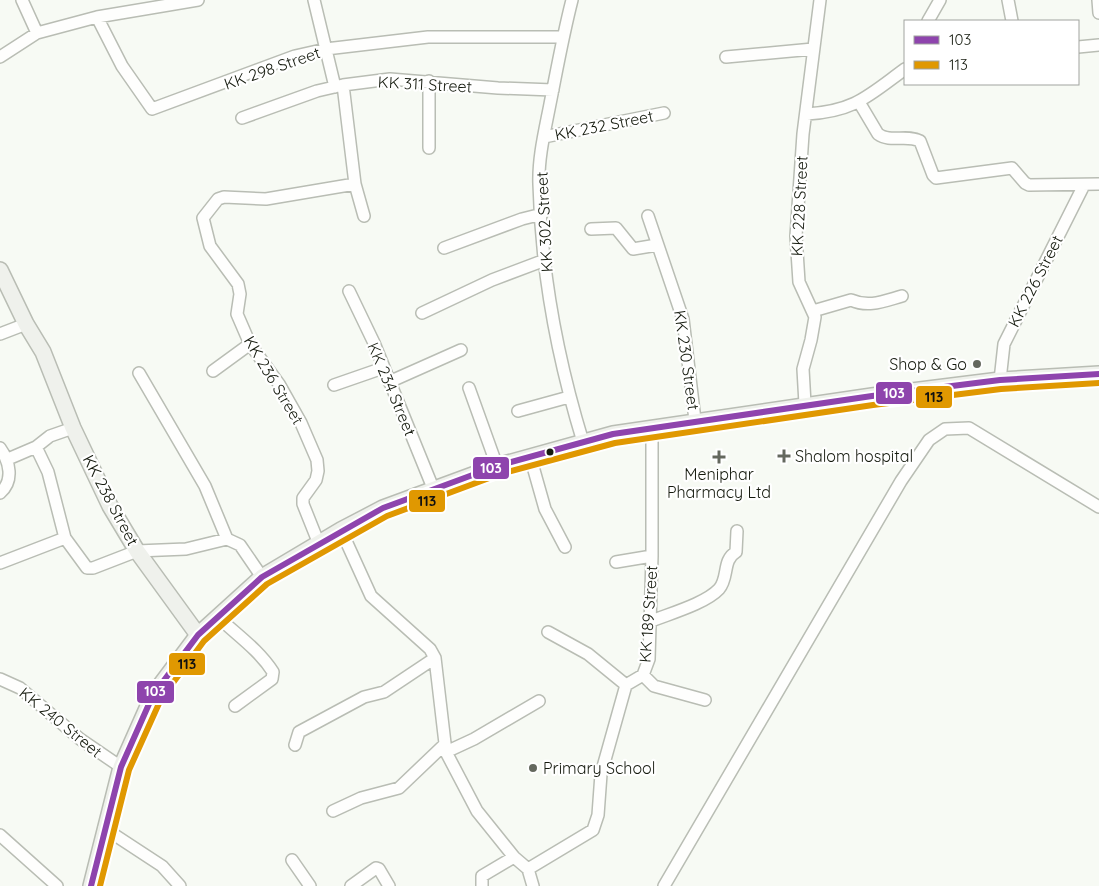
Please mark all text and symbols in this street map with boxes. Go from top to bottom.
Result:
legend [904,20,1079,85]
text: 103 [949,30,971,49]
street label: KK 298 Street [221,42,323,94]
text: 113 [949,55,968,74]
street label: KK 311 Street [377,72,473,96]
street label: KK 232 Street [553,106,655,144]
street label: KK 228 Street [786,155,812,257]
street label: KK 302 Street [531,171,557,273]
street label: KK 226 Street [1003,232,1067,330]
street label: KK 230 Street [670,309,704,411]
street label: KK 236 Street [240,332,308,428]
street label: KK 234 Street [363,339,421,439]
place label: Shop & Go [889,354,967,374]
marker: Shop & Go [971,358,983,370]
line badge: 103 [875,381,913,405]
text: 103 [883,384,905,402]
line badge: 113 [915,385,953,409]
text: 113 [925,388,943,406]
place label: Shalom hospital [795,446,913,466]
unlabelled marker [545,447,555,457]
marker: Shalom hospital [777,449,791,463]
street label: KK 238 Street [79,451,143,549]
marker: Meniphar Pharmacy Ltd [713,451,725,463]
line badge: 103 [472,456,510,480]
text: 103 [480,459,502,477]
place label: Meniphar Pharmacy Ltd [667,464,771,502]
line badge: 113 [408,489,446,513]
text: 113 [418,492,436,510]
street label: KK 189 Street [635,565,661,663]
line badge: 113 [168,652,206,676]
text: 113 [178,655,196,673]
line badge: 103 [136,680,175,704]
text: 103 [144,682,166,700]
street label: KK 240 Street [16,683,106,761]
place label: Primary School [543,758,655,778]
marker: Primary School [527,762,539,774]

